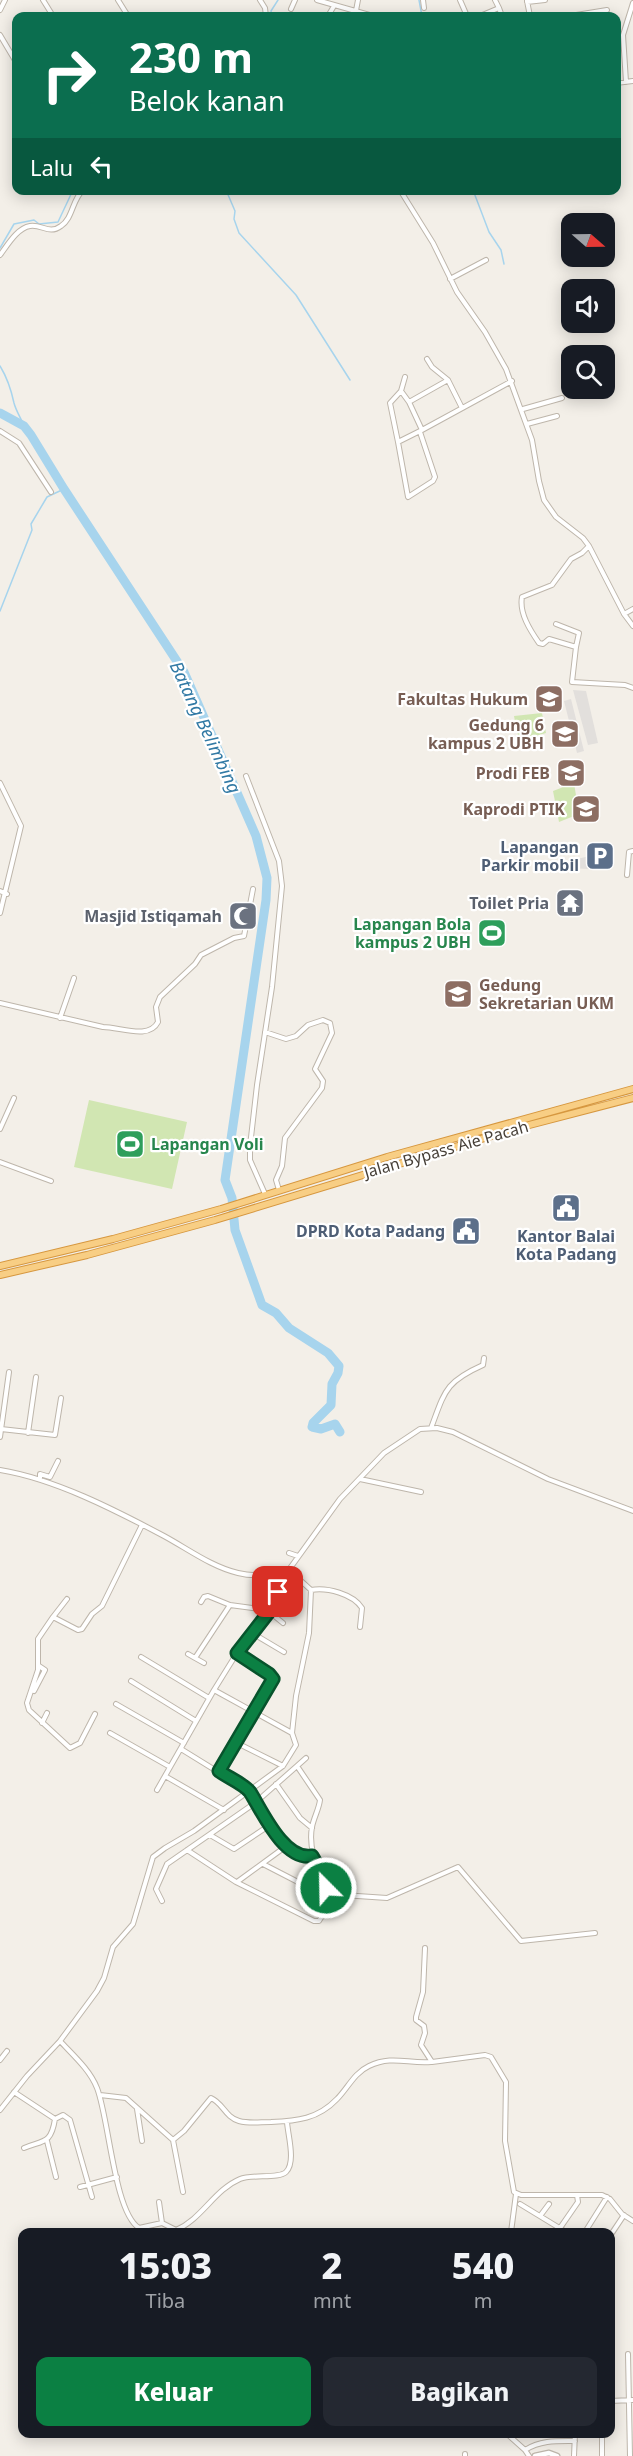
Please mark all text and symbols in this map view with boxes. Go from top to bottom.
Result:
text: 230 m [129,28,253,85]
icon: right [30,36,108,114]
text: Belok kanan [129,82,285,119]
icon: left [85,150,118,183]
text: Lalu [30,152,73,182]
north arrow [561,213,615,267]
map controls [561,213,615,399]
button: sound [561,279,615,333]
button: search [561,345,615,399]
water label: Batang Belimbing [165,657,247,797]
school or university icon: Fakultas Hukum [533,683,565,715]
place label: Fakultas Hukum [397,688,528,710]
place label: Gedung 6 kampus 2 UBH [428,714,544,754]
school or university icon: Gedung 6 kampus 2 UBH [549,718,581,750]
school or university icon: Prodi FEB [555,757,587,789]
place label: Prodi FEB [476,762,550,784]
school or university icon: Kaprodi PTIK [570,793,602,825]
place label: Kaprodi PTIK [463,798,565,820]
place label: Lapangan Parkir mobil [481,836,579,876]
parking icon: Lapangan Parkir mobil [584,840,616,872]
temple icon: Toilet Pria [554,887,586,919]
place label: Toilet Pria [469,892,549,914]
mosque icon: Masjid Istiqamah [227,900,259,932]
place label: Masjid Istiqamah [84,905,222,927]
place label: Lapangan Bola kampus 2 UBH [353,913,471,953]
sports icon: Lapangan Bola kampus 2 UBH [476,917,508,949]
place label: Gedung Sekretarian UKM [479,974,614,1014]
school or university icon: Gedung Sekretarian UKM [442,978,474,1010]
street label: Jalan Bypass Aie Pacah [359,1115,531,1184]
sports icon: Lapangan Voli [114,1128,146,1160]
place label: Lapangan Voli [151,1133,264,1155]
public building icon: Kantor Balai Kota Padang [550,1192,582,1224]
public building icon: DPRD Kota Padang [450,1215,482,1247]
place label: DPRD Kota Padang [296,1220,445,1242]
place label: Kantor Balai Kota Padang [515,1225,617,1265]
pin [252,1566,303,1617]
icon: arrive [261,1575,294,1608]
position arrow [294,1856,358,1920]
text: 15:03 [119,2241,212,2290]
text: 2 [322,2241,342,2290]
text: 540 [452,2241,514,2290]
text: Tiba [146,2287,185,2314]
text: mnt [313,2287,351,2314]
text: m [474,2287,492,2314]
button: Keluar [36,2357,311,2426]
button: Bagikan [323,2357,597,2426]

